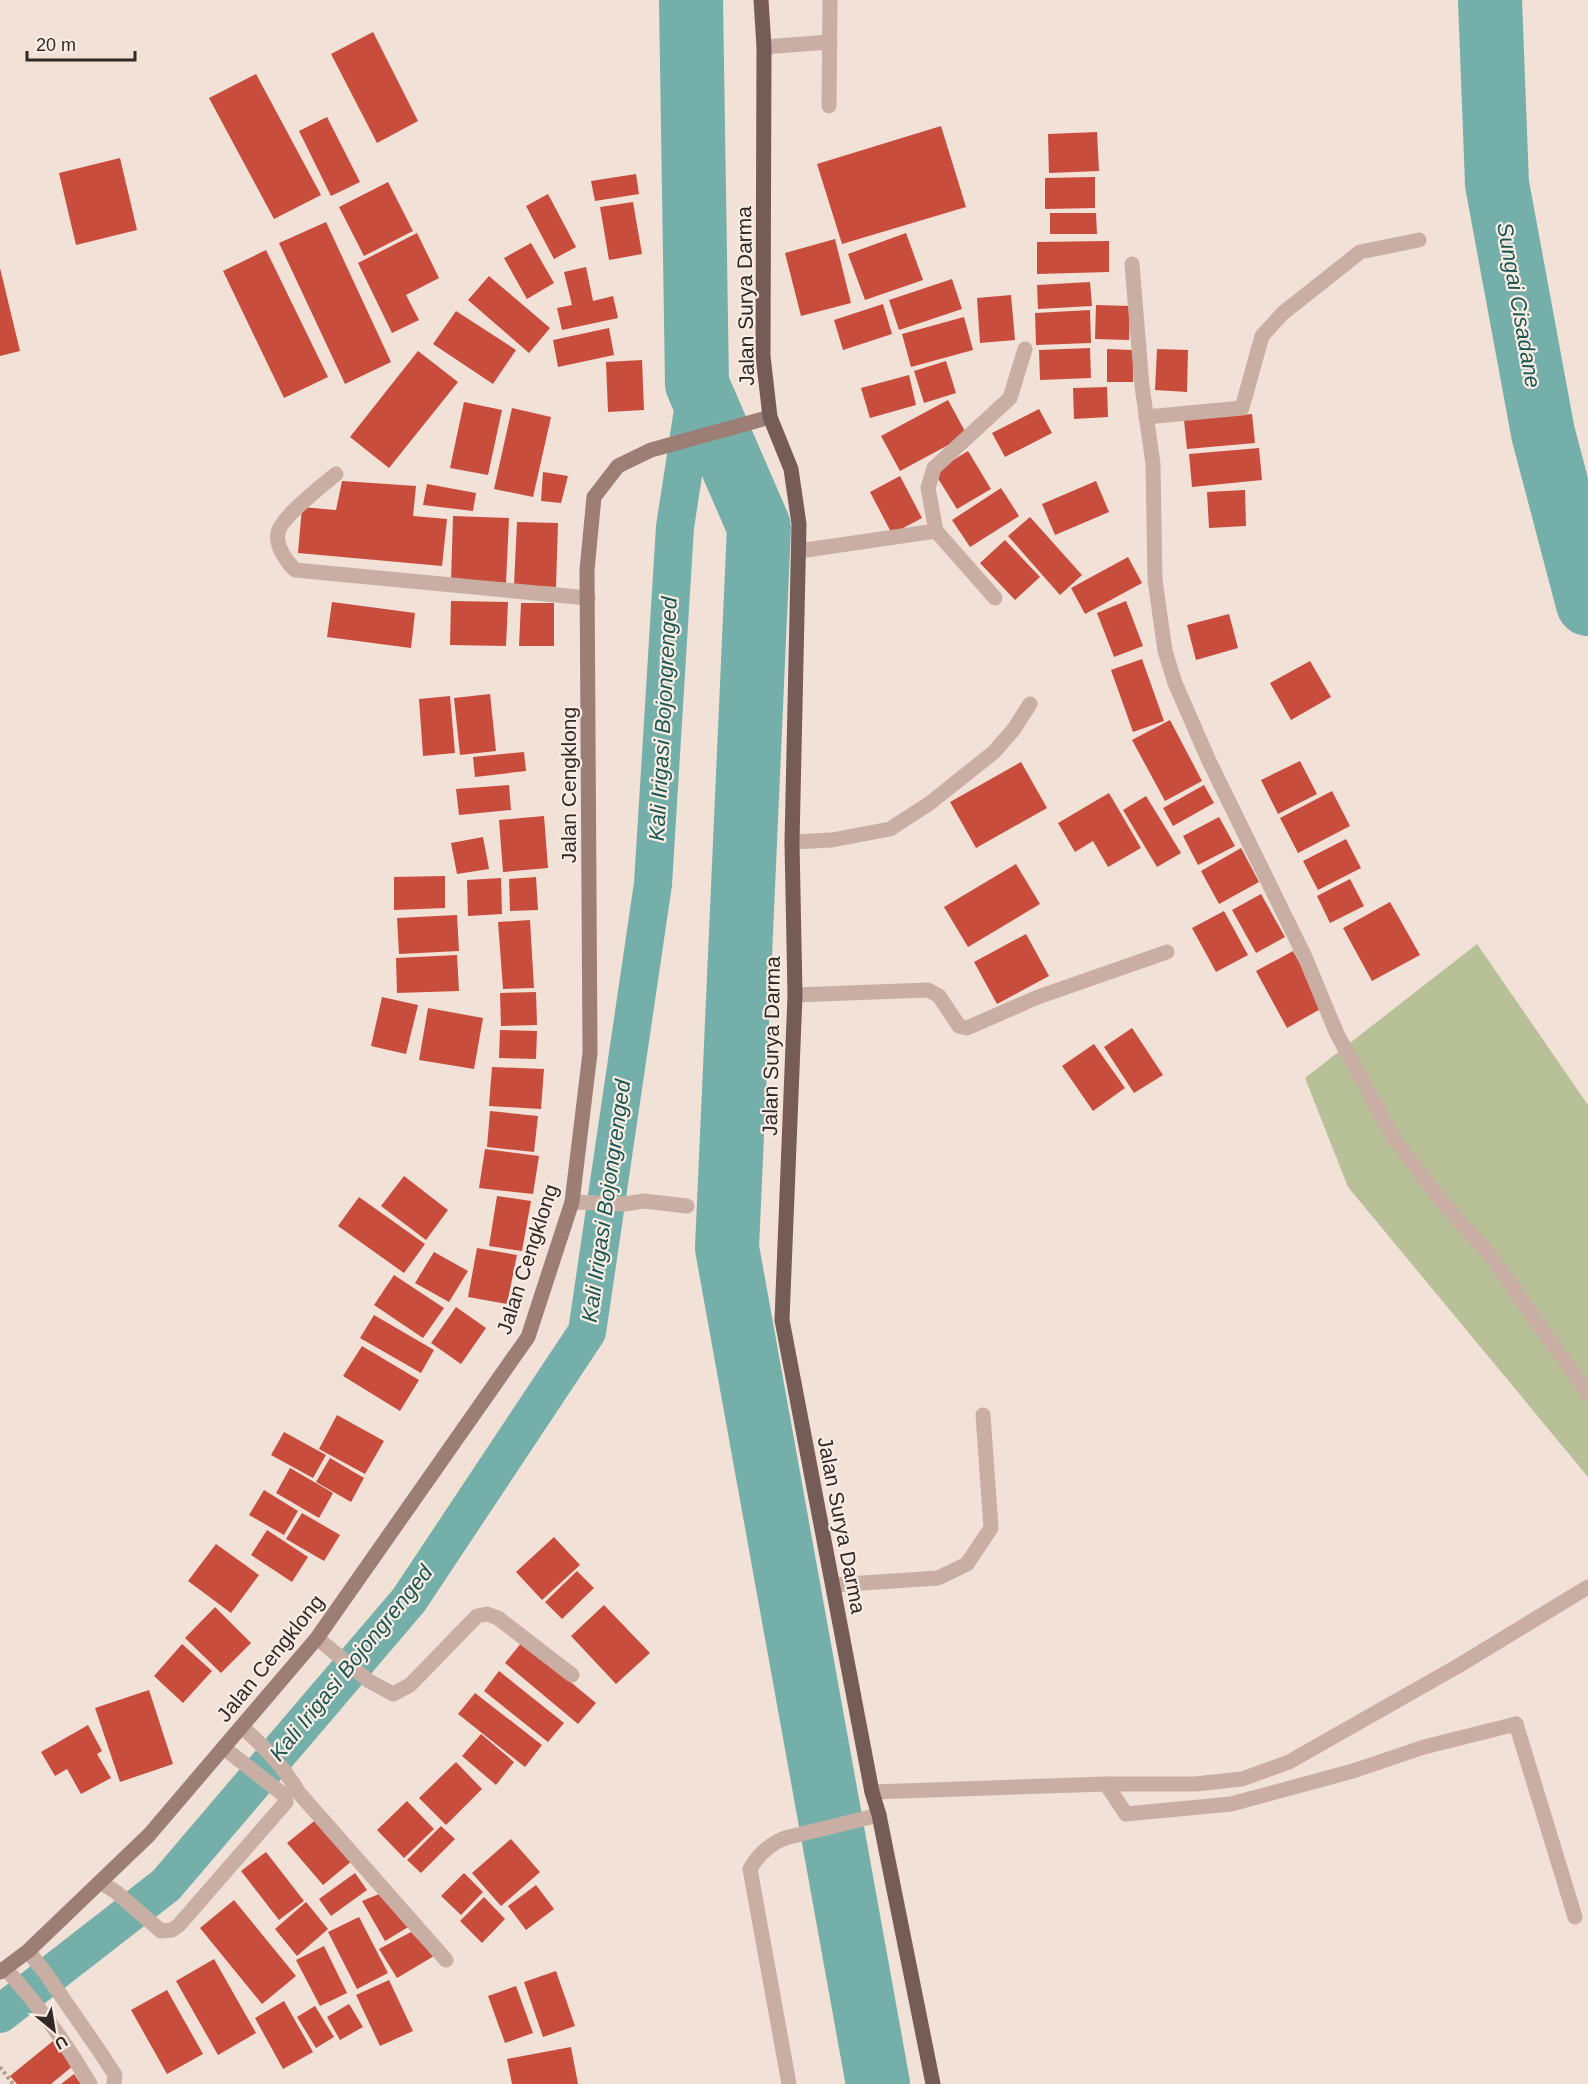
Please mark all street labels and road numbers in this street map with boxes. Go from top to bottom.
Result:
street label: Jalan Surya Darma [732,206,758,386]
street label: Jalan Cengklong [557,707,580,863]
street label: Jalan Surya Darma [758,956,784,1136]
street label: Jalan Cengklong [492,1181,562,1337]
street label: Jalan Surya Darma [814,1435,870,1616]
street label: Jalan Cengklong [212,1590,328,1726]

